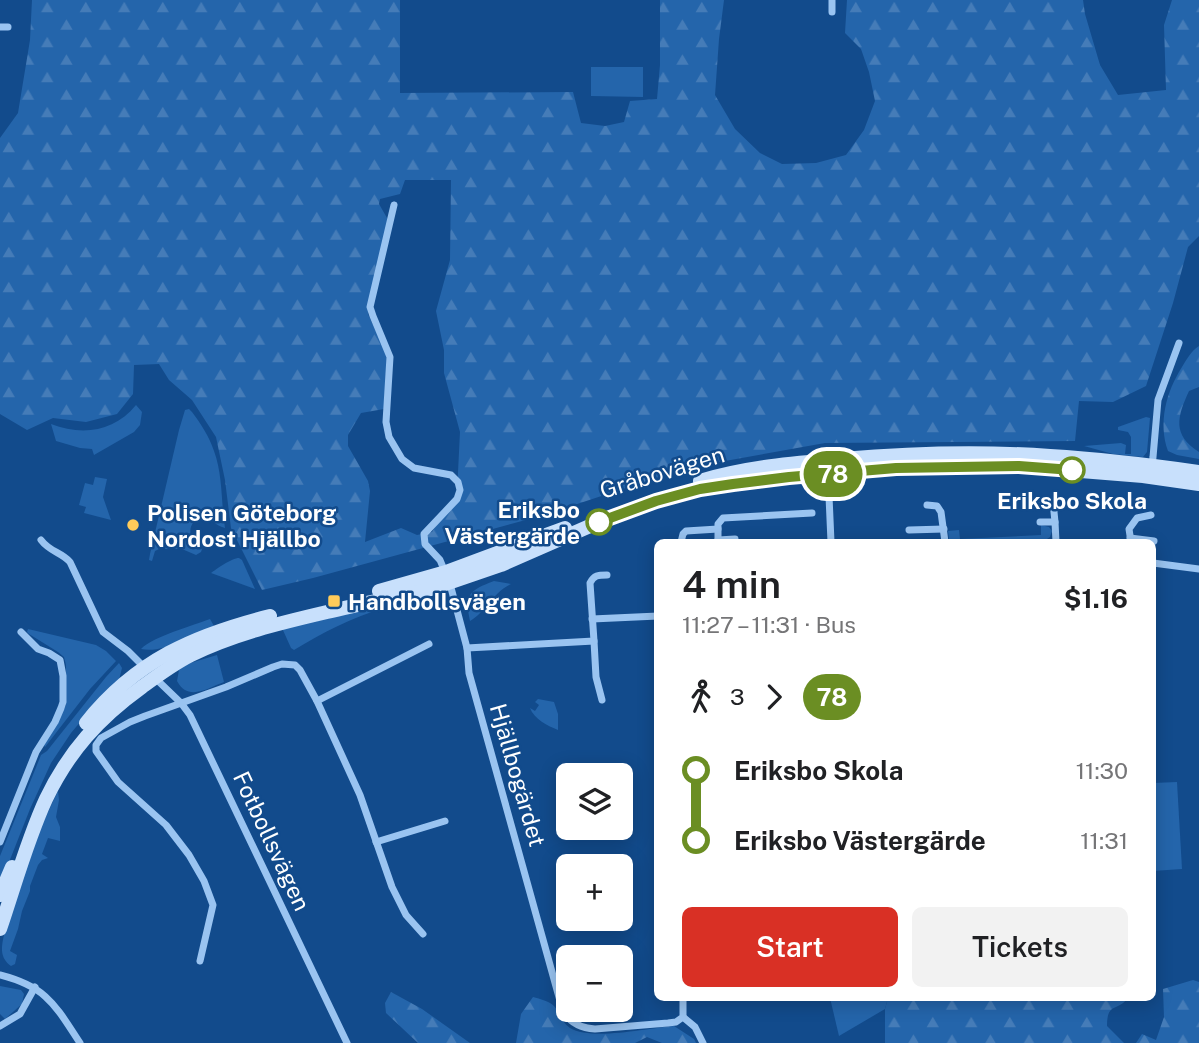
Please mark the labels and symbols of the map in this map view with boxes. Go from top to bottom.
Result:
street label: Gråbovägen [596,440,728,504]
line badge: 78 [802,451,864,497]
marker: Eriksbo Skola [1059,457,1085,483]
place label: Eriksbo Skola [997,487,1147,514]
place label: Eriksbo Västergärde [444,496,580,549]
place label: Polisen Göteborg Nordost Hjällbo [147,499,336,552]
marker: Eriksbo Västergärde [586,509,612,535]
marker: Polisen Göteborg Nordost Hjällbo [125,517,141,533]
place label: Handbollsvägen [348,588,526,615]
marker: Handbollsvägen [326,593,342,609]
street label: Hjällbogärdet [485,701,551,849]
street label: Fotbollsvägen [228,767,316,915]

